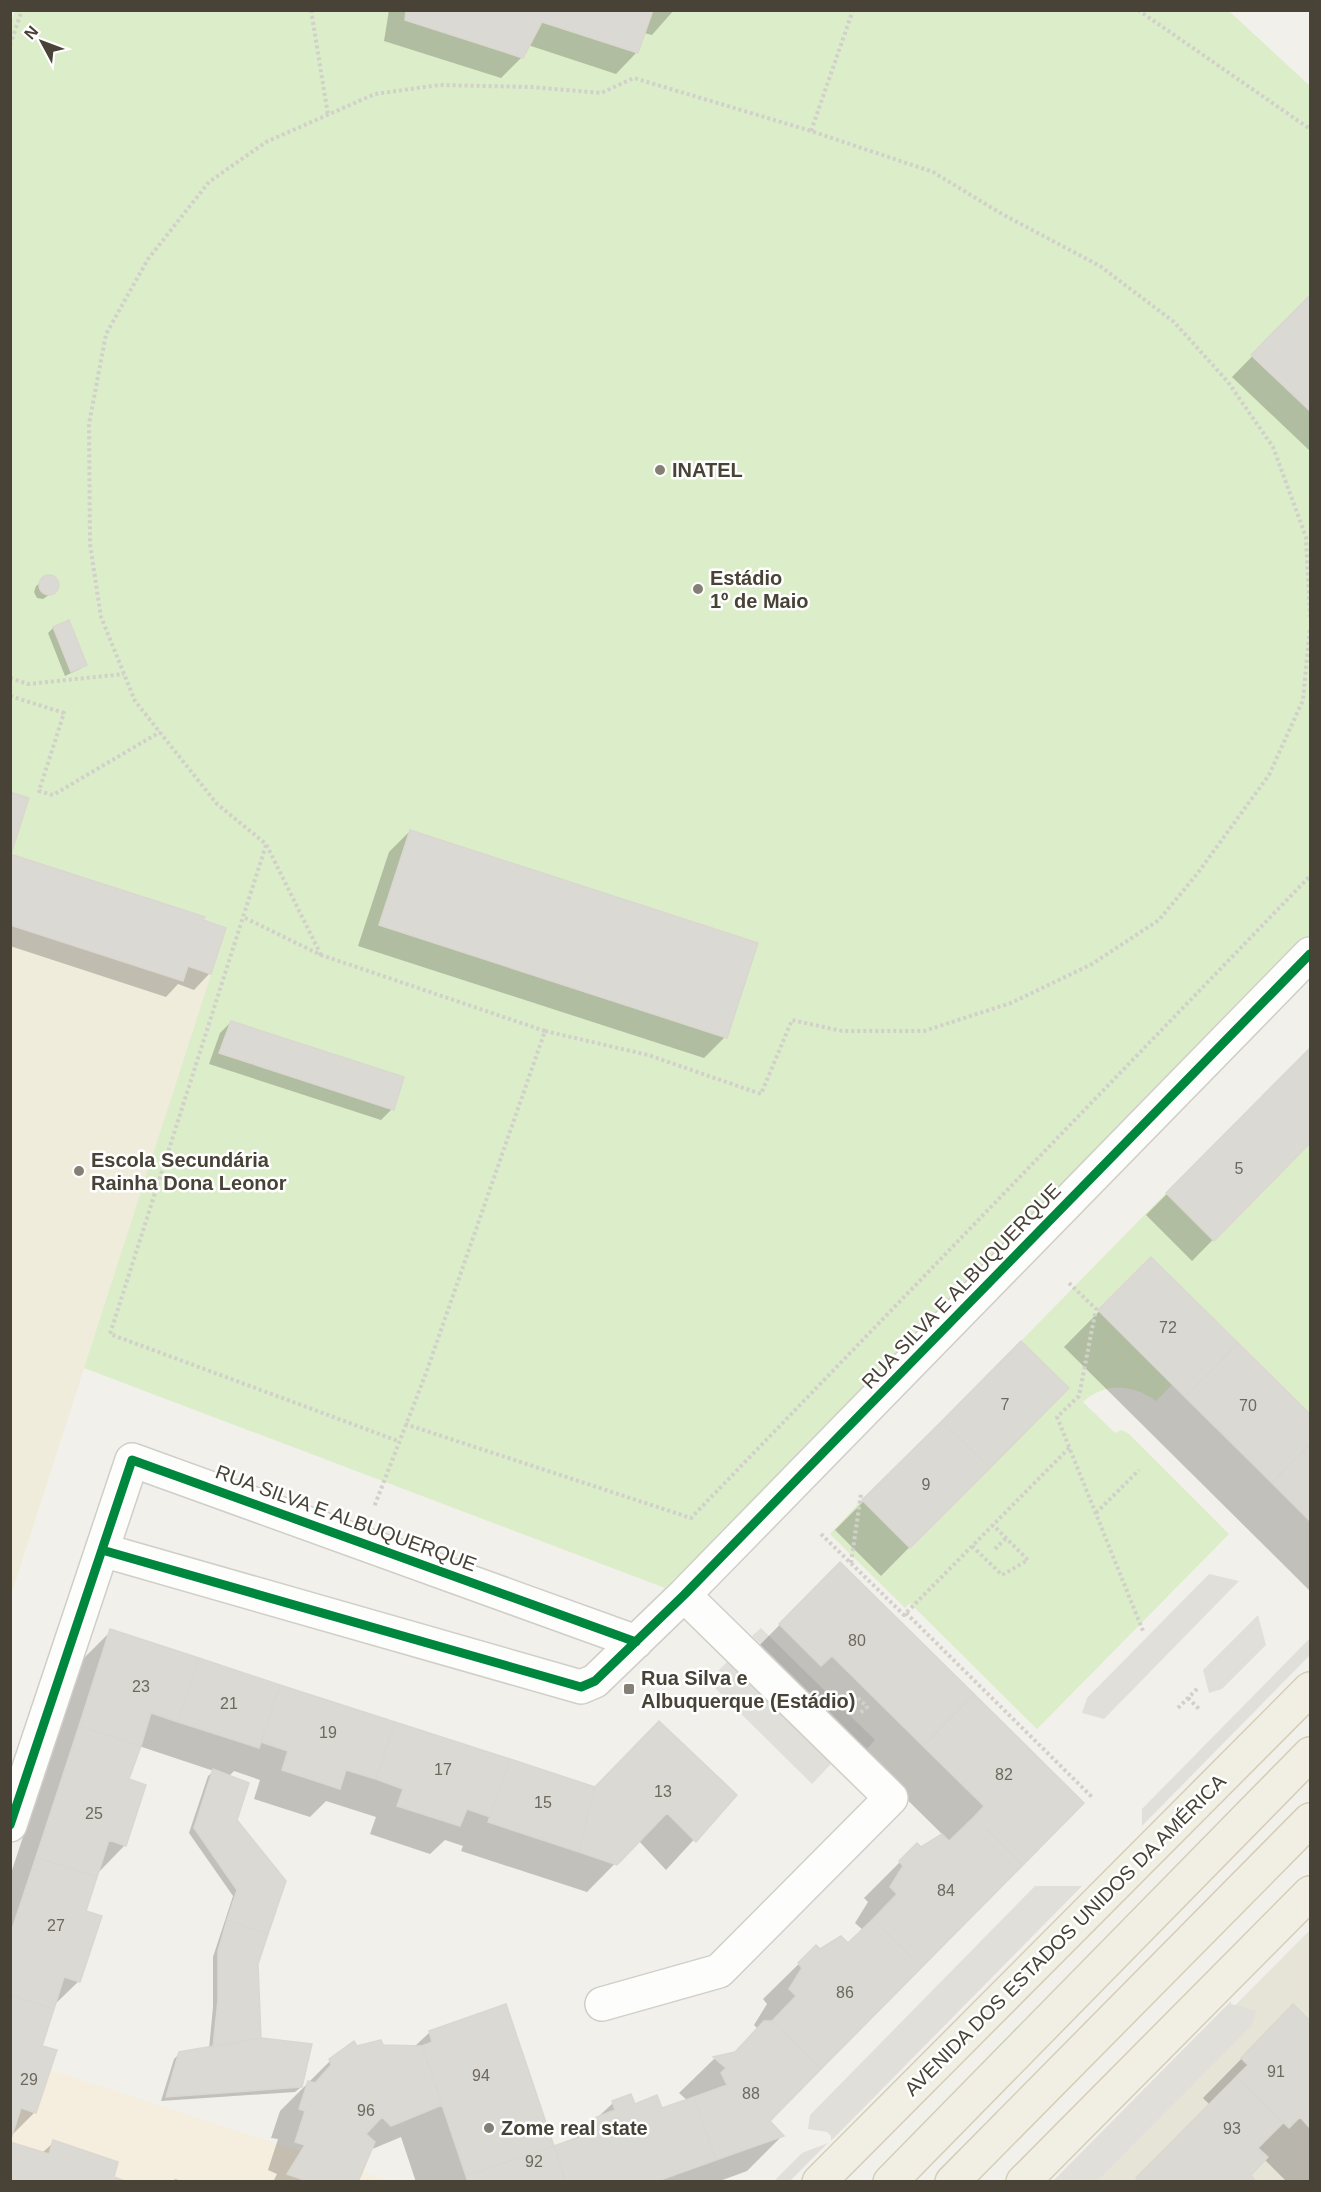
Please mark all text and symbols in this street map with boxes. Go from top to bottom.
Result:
north arrow [12,12,72,72]
text: N [21,23,41,42]
place label: INATEL [672,459,743,481]
marker: INATEL [653,463,667,477]
place label: Estádio 1º de Maio [710,567,808,612]
marker: Estádio 1º de Maio [691,582,705,596]
place label: Escola Secundária Rainha Dona Leonor [91,1149,287,1194]
house number: 5 [1235,1160,1244,1177]
marker: Escola Secundária Rainha Dona Leonor [72,1164,86,1178]
street label: RUA SILVA E ALBUQUERQUE [857,1179,1065,1393]
house number: 72 [1159,1319,1177,1336]
house number: 7 [1001,1396,1010,1413]
house number: 70 [1239,1397,1257,1414]
street label: RUA SILVA E ALBUQUERQUE [213,1460,479,1576]
house number: 9 [922,1476,931,1493]
house number: 80 [848,1632,866,1649]
place label: Rua Silva e Albuquerque (Estádio) [641,1667,855,1712]
house number: 23 [132,1678,150,1695]
marker: Rua Silva e Albuquerque (Estádio) [622,1682,636,1696]
house number: 21 [220,1695,238,1712]
house number: 19 [319,1724,337,1741]
house number: 17 [434,1761,452,1778]
house number: 82 [995,1766,1013,1783]
street label: AVENIDA DOS ESTADOS UNIDOS DA AMÉRICA [900,1769,1231,2100]
house number: 13 [654,1783,672,1800]
house number: 15 [534,1794,552,1811]
house number: 25 [85,1805,103,1822]
house number: 84 [937,1882,955,1899]
house number: 27 [47,1917,65,1934]
house number: 86 [836,1984,854,2001]
house number: 91 [1267,2063,1285,2080]
house number: 94 [472,2067,490,2084]
house number: 29 [20,2071,38,2088]
house number: 88 [742,2085,760,2102]
house number: 96 [357,2102,375,2119]
place label: Zome real state [501,2117,648,2139]
house number: 93 [1223,2120,1241,2137]
marker: Zome real state [482,2121,496,2135]
house number: 92 [525,2153,543,2170]

